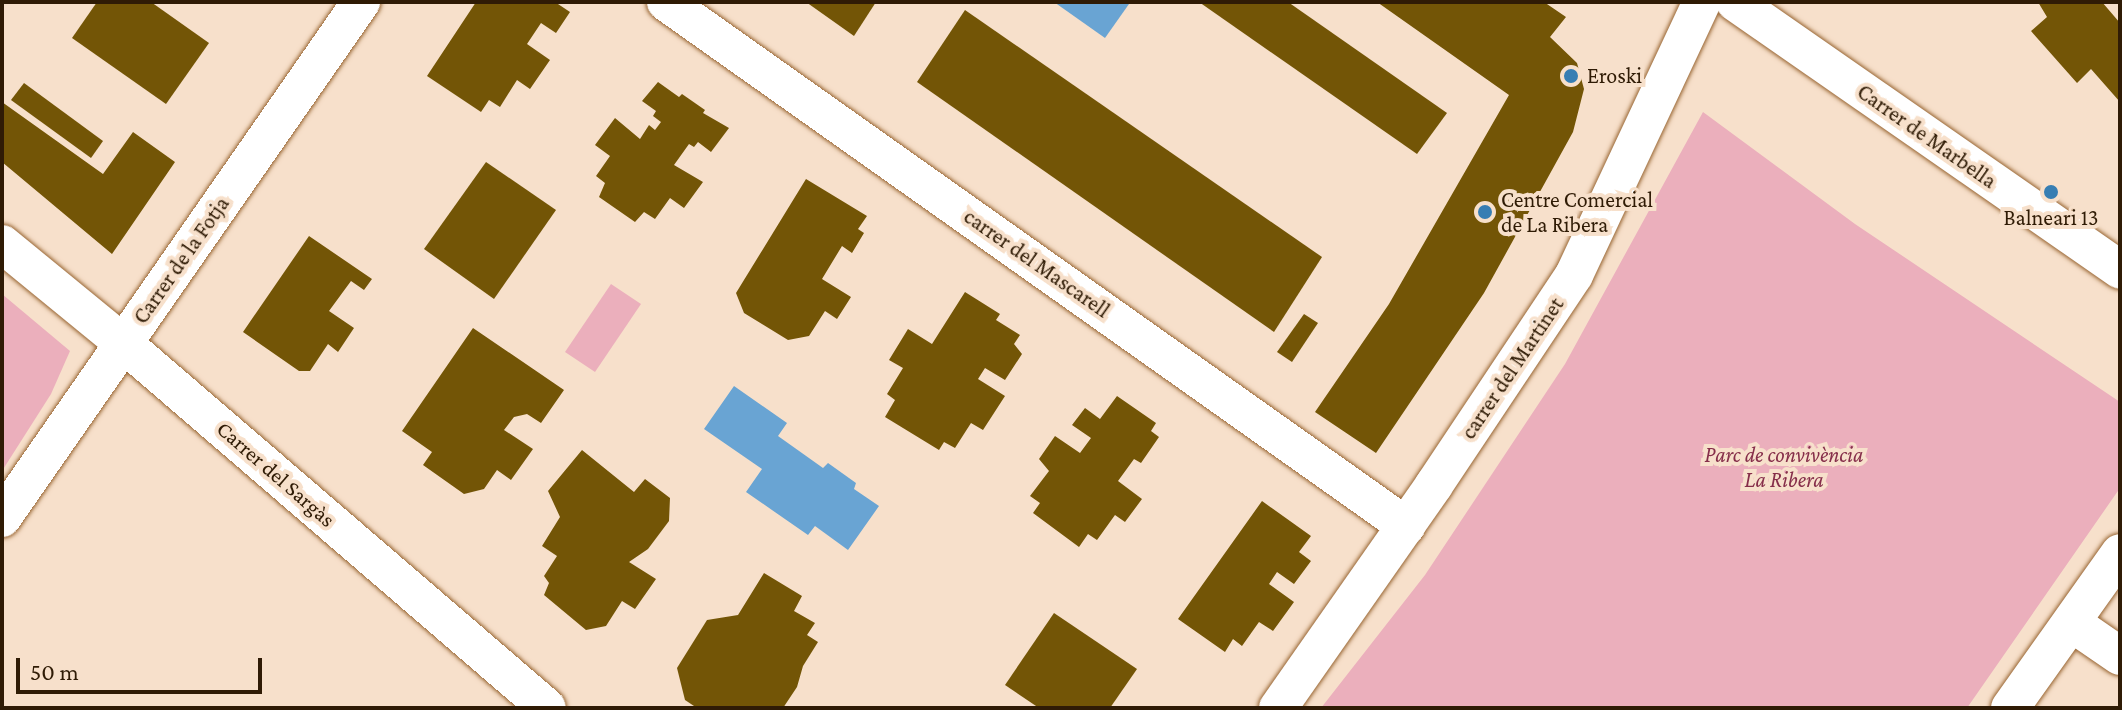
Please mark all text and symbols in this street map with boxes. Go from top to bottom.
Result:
place label: Eroski [1587,63,1642,89]
marker: Eroski [1562,67,1580,85]
street label: Carrer de Marbella [1852,78,2002,194]
marker: Balneari 13 [2042,183,2060,201]
place label: Centre Comercial de La Ribera [1501,186,1653,238]
street label: Carrer de la Fotja [127,191,235,329]
street label: carrer del Mascarell [959,203,1115,323]
marker: Centre Comercial de La Ribera [1476,203,1494,221]
place label: Balneari 13 [2003,205,2099,231]
street label: carrer del Martinet [1455,292,1569,444]
street label: Carrer del Sargàs [211,415,341,533]
park label: Parc de convivència La Ribera [1705,441,1863,492]
scale bar [20,642,266,692]
text: 50 m [30,658,79,685]

